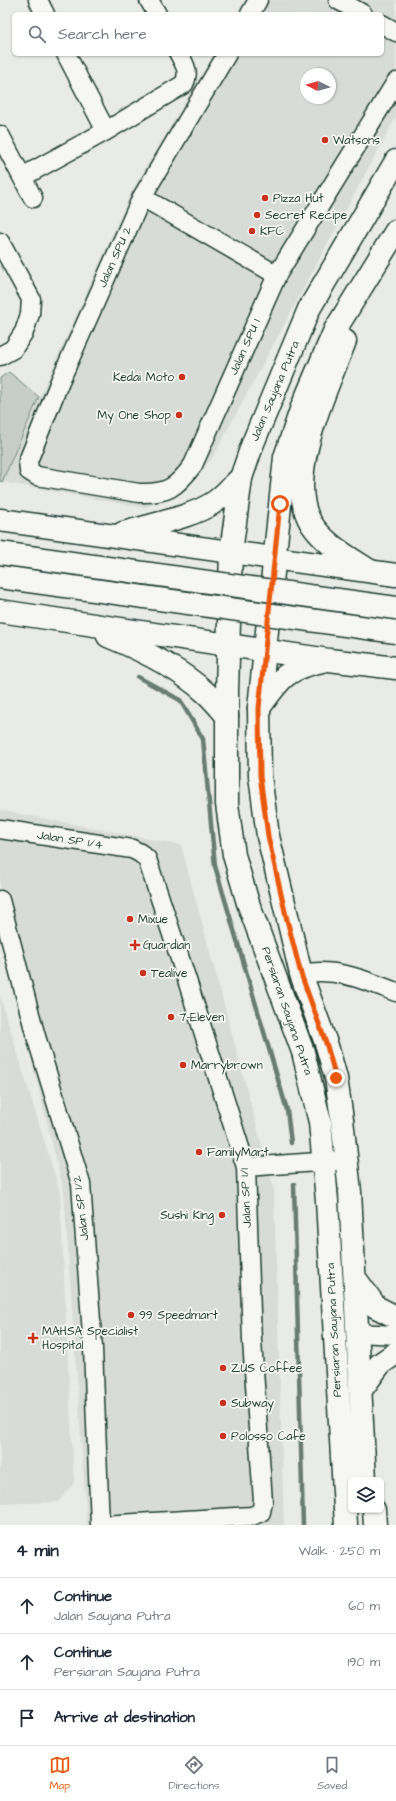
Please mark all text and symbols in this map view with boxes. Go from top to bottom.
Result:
search box [12,12,384,56]
icon: search [26,23,48,45]
text: Search here [58,24,147,45]
north arrow [300,68,336,104]
place label: Watsons [333,132,380,149]
marker: Watsons [320,135,330,145]
place label: Pizza Hut [273,190,324,207]
marker: Pizza Hut [260,193,270,203]
place label: Secret Recipe [265,207,348,224]
marker: Secret Recipe [252,210,262,220]
place label: KFC [260,223,285,240]
street label: Jalan SPU 2 [94,224,136,290]
marker: KFC [247,226,257,236]
street label: Jalan SPU 1 [225,316,265,378]
street label: Jalan Saujana Putra [246,338,304,444]
place label: Kedai Moto [113,369,174,386]
marker: Kedai Moto [177,372,187,382]
place label: My One Shop [97,407,171,425]
marker: My One Shop [174,410,184,420]
route start [271,495,289,513]
street label: Jalan SP 1/4 [36,826,104,854]
place label: Mixue [138,911,168,928]
marker: Mixue [125,914,135,924]
place label: Guardian [143,937,190,954]
marker: Guardian [130,940,140,950]
street label: Persiaran Saujana Putra [257,945,317,1077]
place label: Tealive [151,965,188,982]
marker: Tealive [138,968,148,978]
place label: 7-Eleven [179,1009,224,1026]
marker: 7-Eleven [166,1012,176,1022]
place label: Marrybrown [191,1057,263,1075]
marker: Marrybrown [178,1060,188,1070]
route end [327,1069,345,1087]
place label: FamilyMart [207,1144,269,1162]
marker: FamilyMart [194,1147,204,1157]
street label: Jalan SP 1/1 [236,1167,256,1228]
street label: Jalan SP 1/2 [69,1174,93,1241]
place label: Sushi King [160,1207,214,1225]
marker: Sushi King [217,1210,227,1220]
street label: Persiaran Saujana Putra [322,1262,346,1398]
place label: 99 Speedmart [139,1307,218,1324]
marker: 99 Speedmart [126,1310,136,1320]
place label: MAHSA Specialist Hospital [42,1323,138,1354]
marker: MAHSA Specialist Hospital [27,1332,39,1344]
place label: ZUS Coffee [231,1360,303,1377]
marker: ZUS Coffee [218,1363,228,1373]
place label: Subway [231,1395,274,1413]
marker: Subway [218,1398,228,1408]
place label: Polosso Cafe [231,1428,306,1445]
marker: Polosso Cafe [218,1431,228,1441]
map controls [348,1477,384,1513]
button: layers [348,1477,384,1513]
text: 4 min [16,1539,59,1563]
text: Walk · 250 m [299,1542,380,1560]
text: Continue [54,1586,112,1607]
icon: ahead [16,1595,38,1617]
text: 60 m [348,1597,380,1615]
text: Jalan Saujana Putra [54,1607,171,1625]
text: Continue [54,1642,112,1663]
icon: ahead [16,1651,38,1673]
text: 190 m [347,1653,380,1671]
text: Persiaran Saujana Putra [54,1663,200,1681]
icon: arrive [16,1707,38,1729]
text: Arrive at destination [54,1707,195,1728]
tab: Map [49,1754,71,1793]
tab: Directions [168,1754,220,1793]
tab: Saved [317,1754,347,1793]

